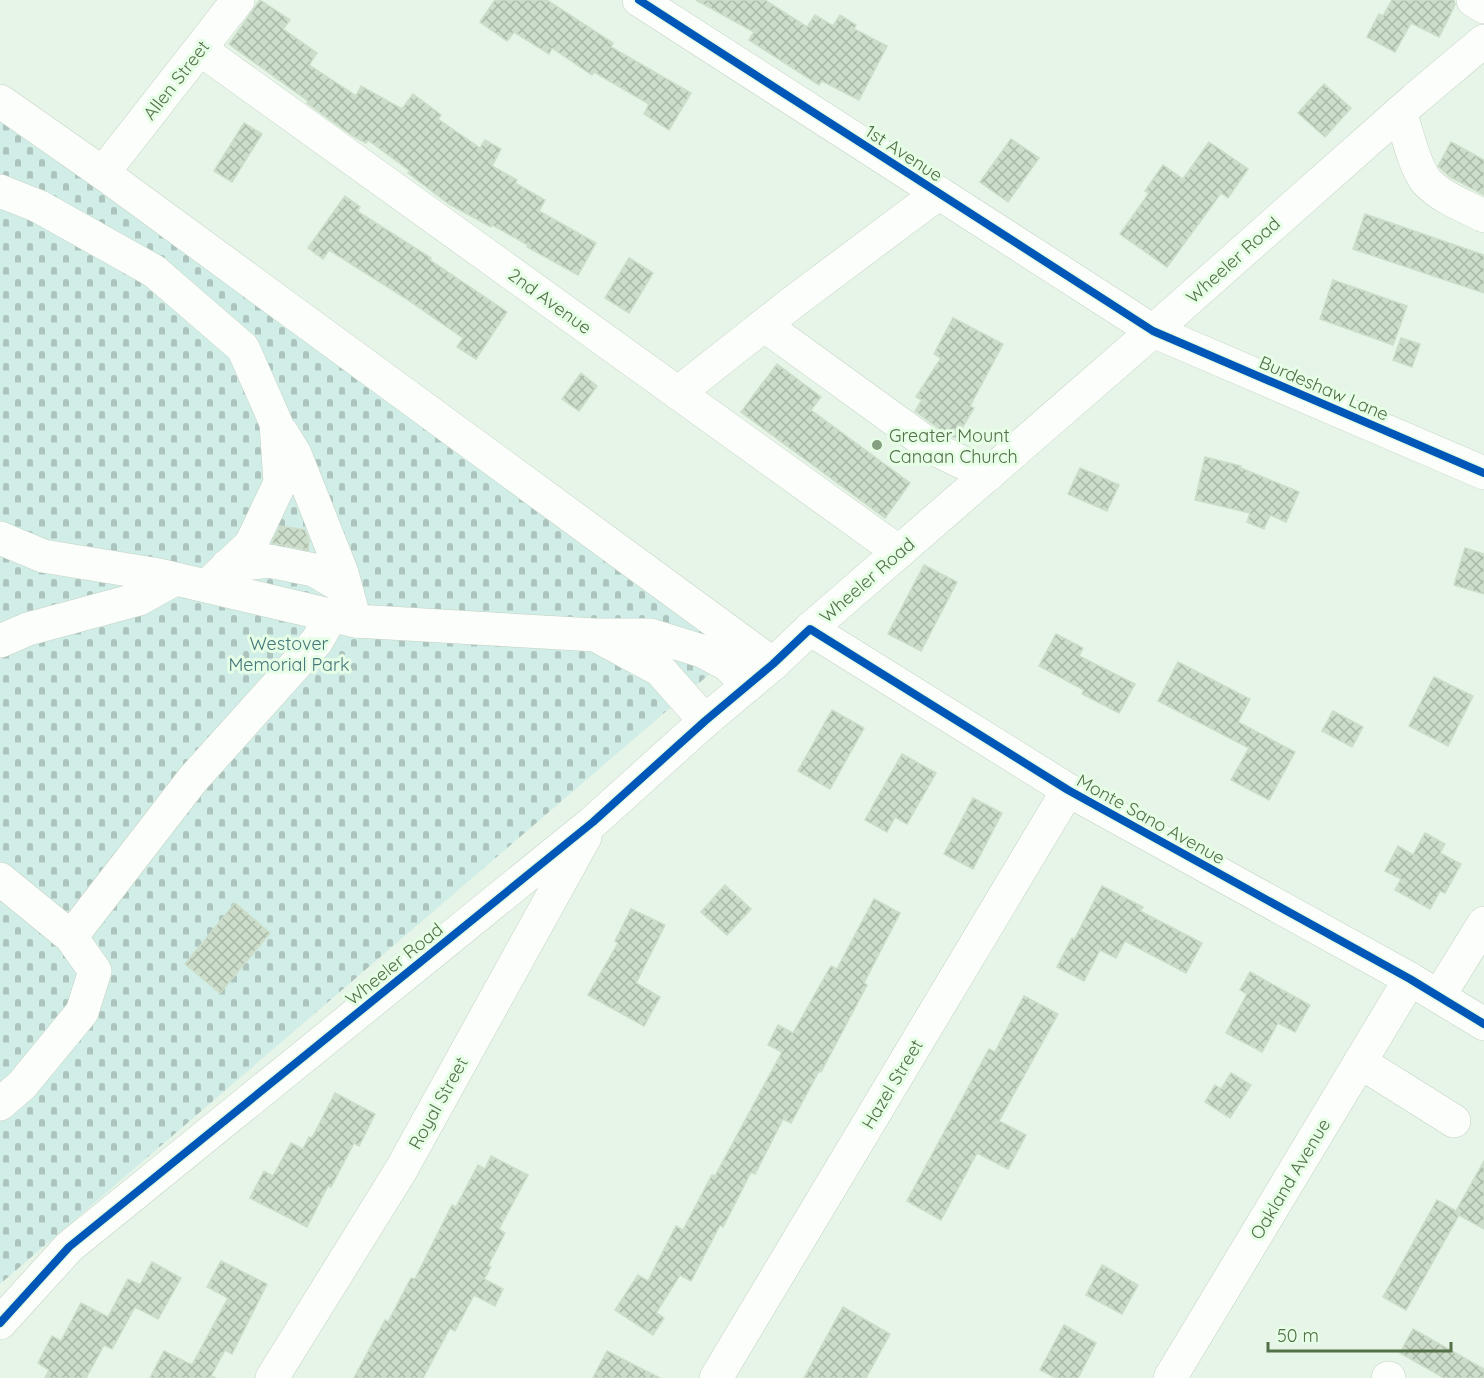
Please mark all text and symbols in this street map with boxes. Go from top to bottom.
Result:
street label: Allen Street [138,36,214,124]
street label: 1st Avenue [861,119,947,187]
street label: Wheeler Road [1181,212,1285,308]
street label: 2nd Avenue [504,263,596,339]
street label: Burdeshaw Lane [1256,350,1392,426]
place label: Greater Mount Canaan Church [889,424,1018,468]
marker: Greater Mount Canaan Church [870,438,884,452]
street label: Wheeler Road [815,532,919,628]
park label: Westover Memorial Park [228,632,350,676]
street label: Monte Sano Avenue [1073,769,1229,869]
street label: Wheeler Road [341,918,447,1010]
street label: Hazel Street [856,1035,928,1133]
street label: Royal Street [403,1053,473,1153]
street label: Oakland Avenue [1245,1114,1335,1244]
scale bar [1268,1315,1451,1353]
text: 50 m [1277,1324,1319,1347]

